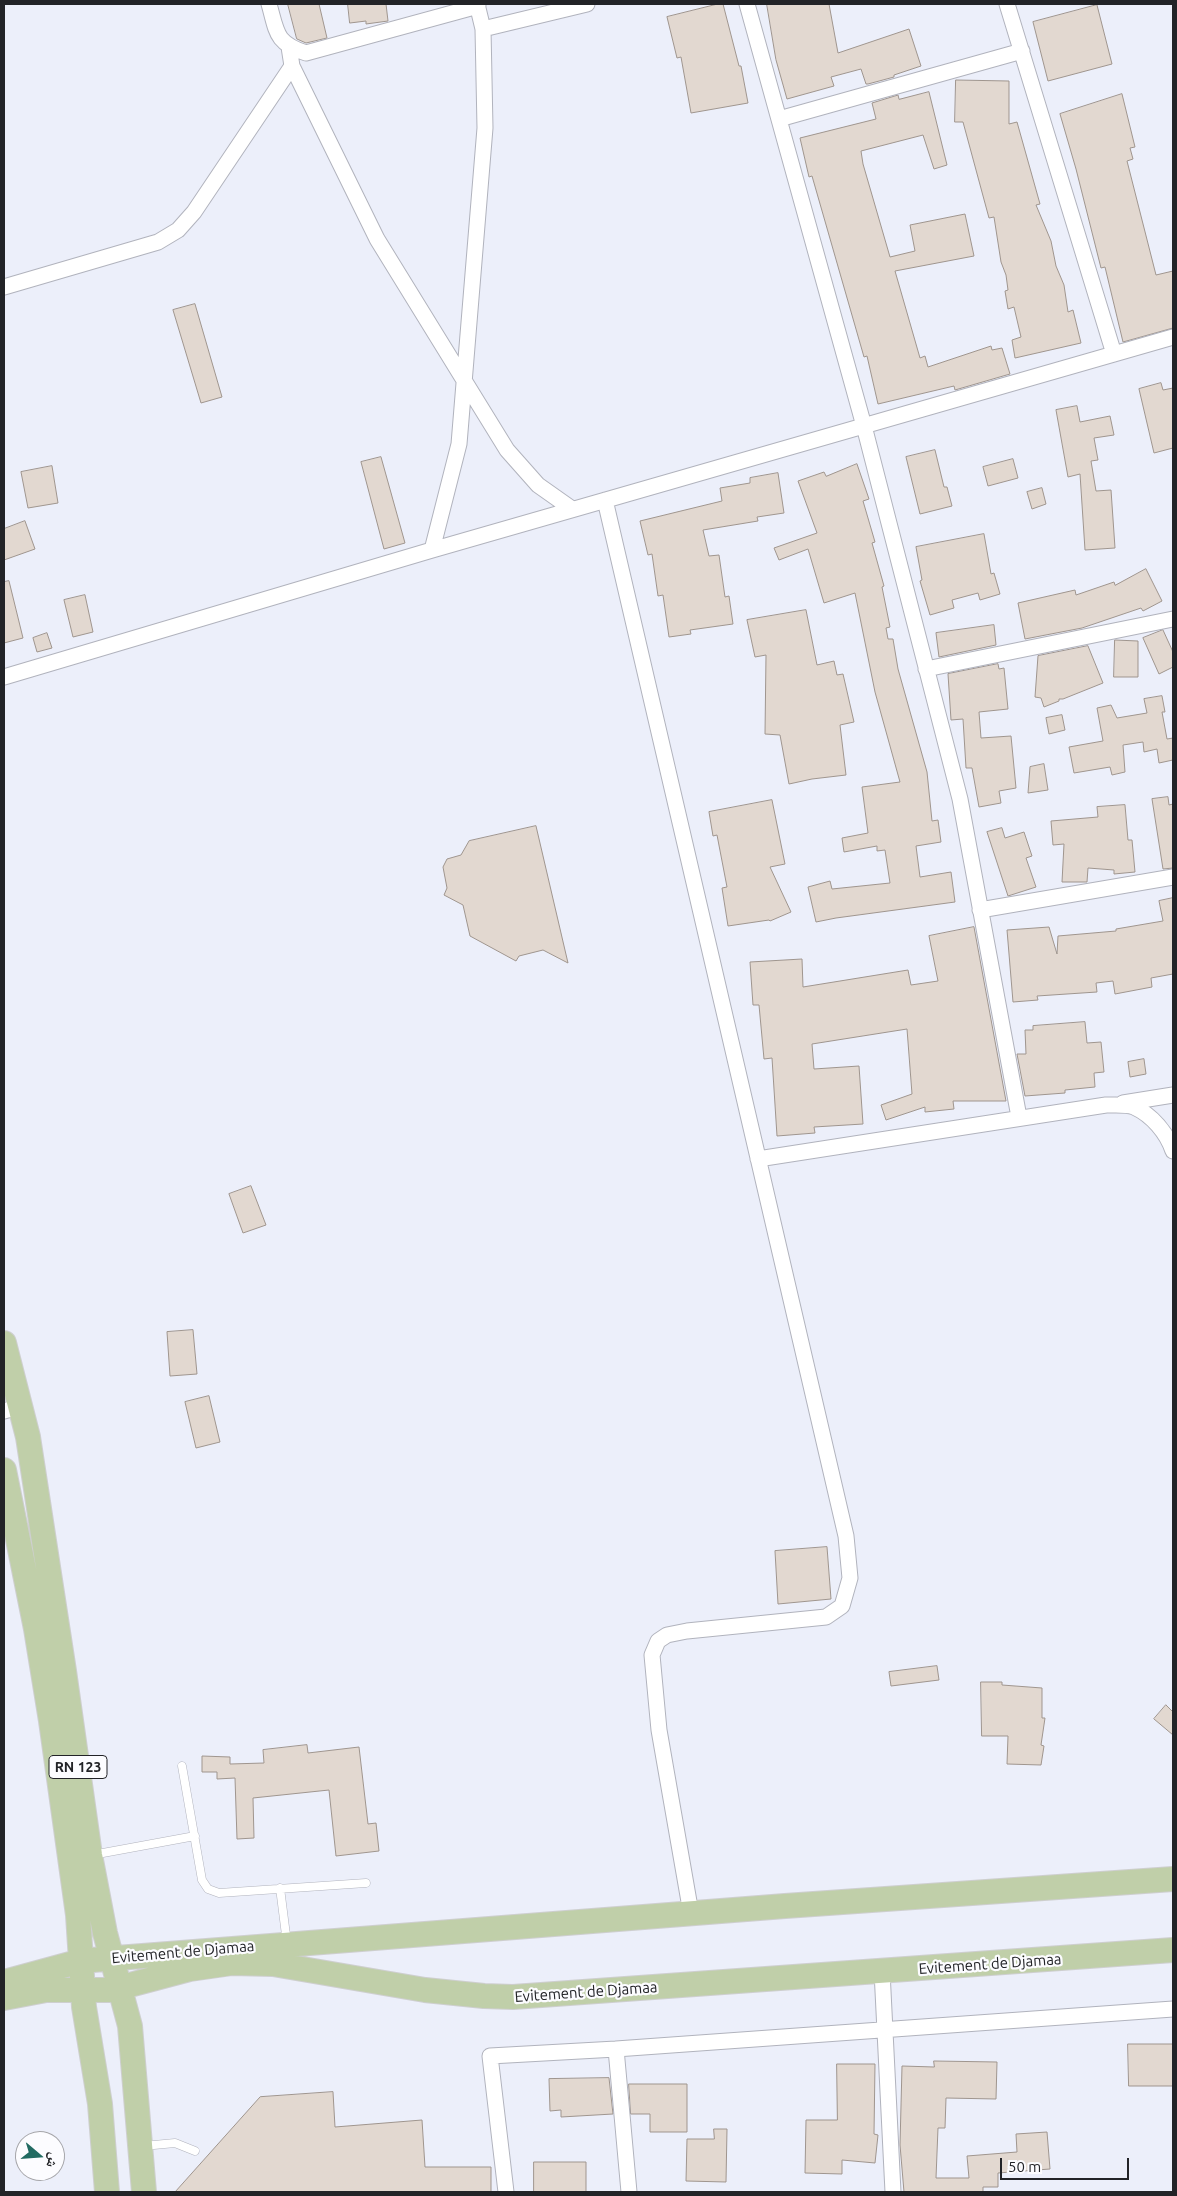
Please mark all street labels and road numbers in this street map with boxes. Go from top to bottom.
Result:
road number: RN 123 [49,1755,107,1778]
street label: Evitement de Djamaa [111,1937,255,1967]
street label: Evitement de Djamaa [918,1950,1062,1978]
street label: Evitement de Djamaa [514,1978,658,2006]

